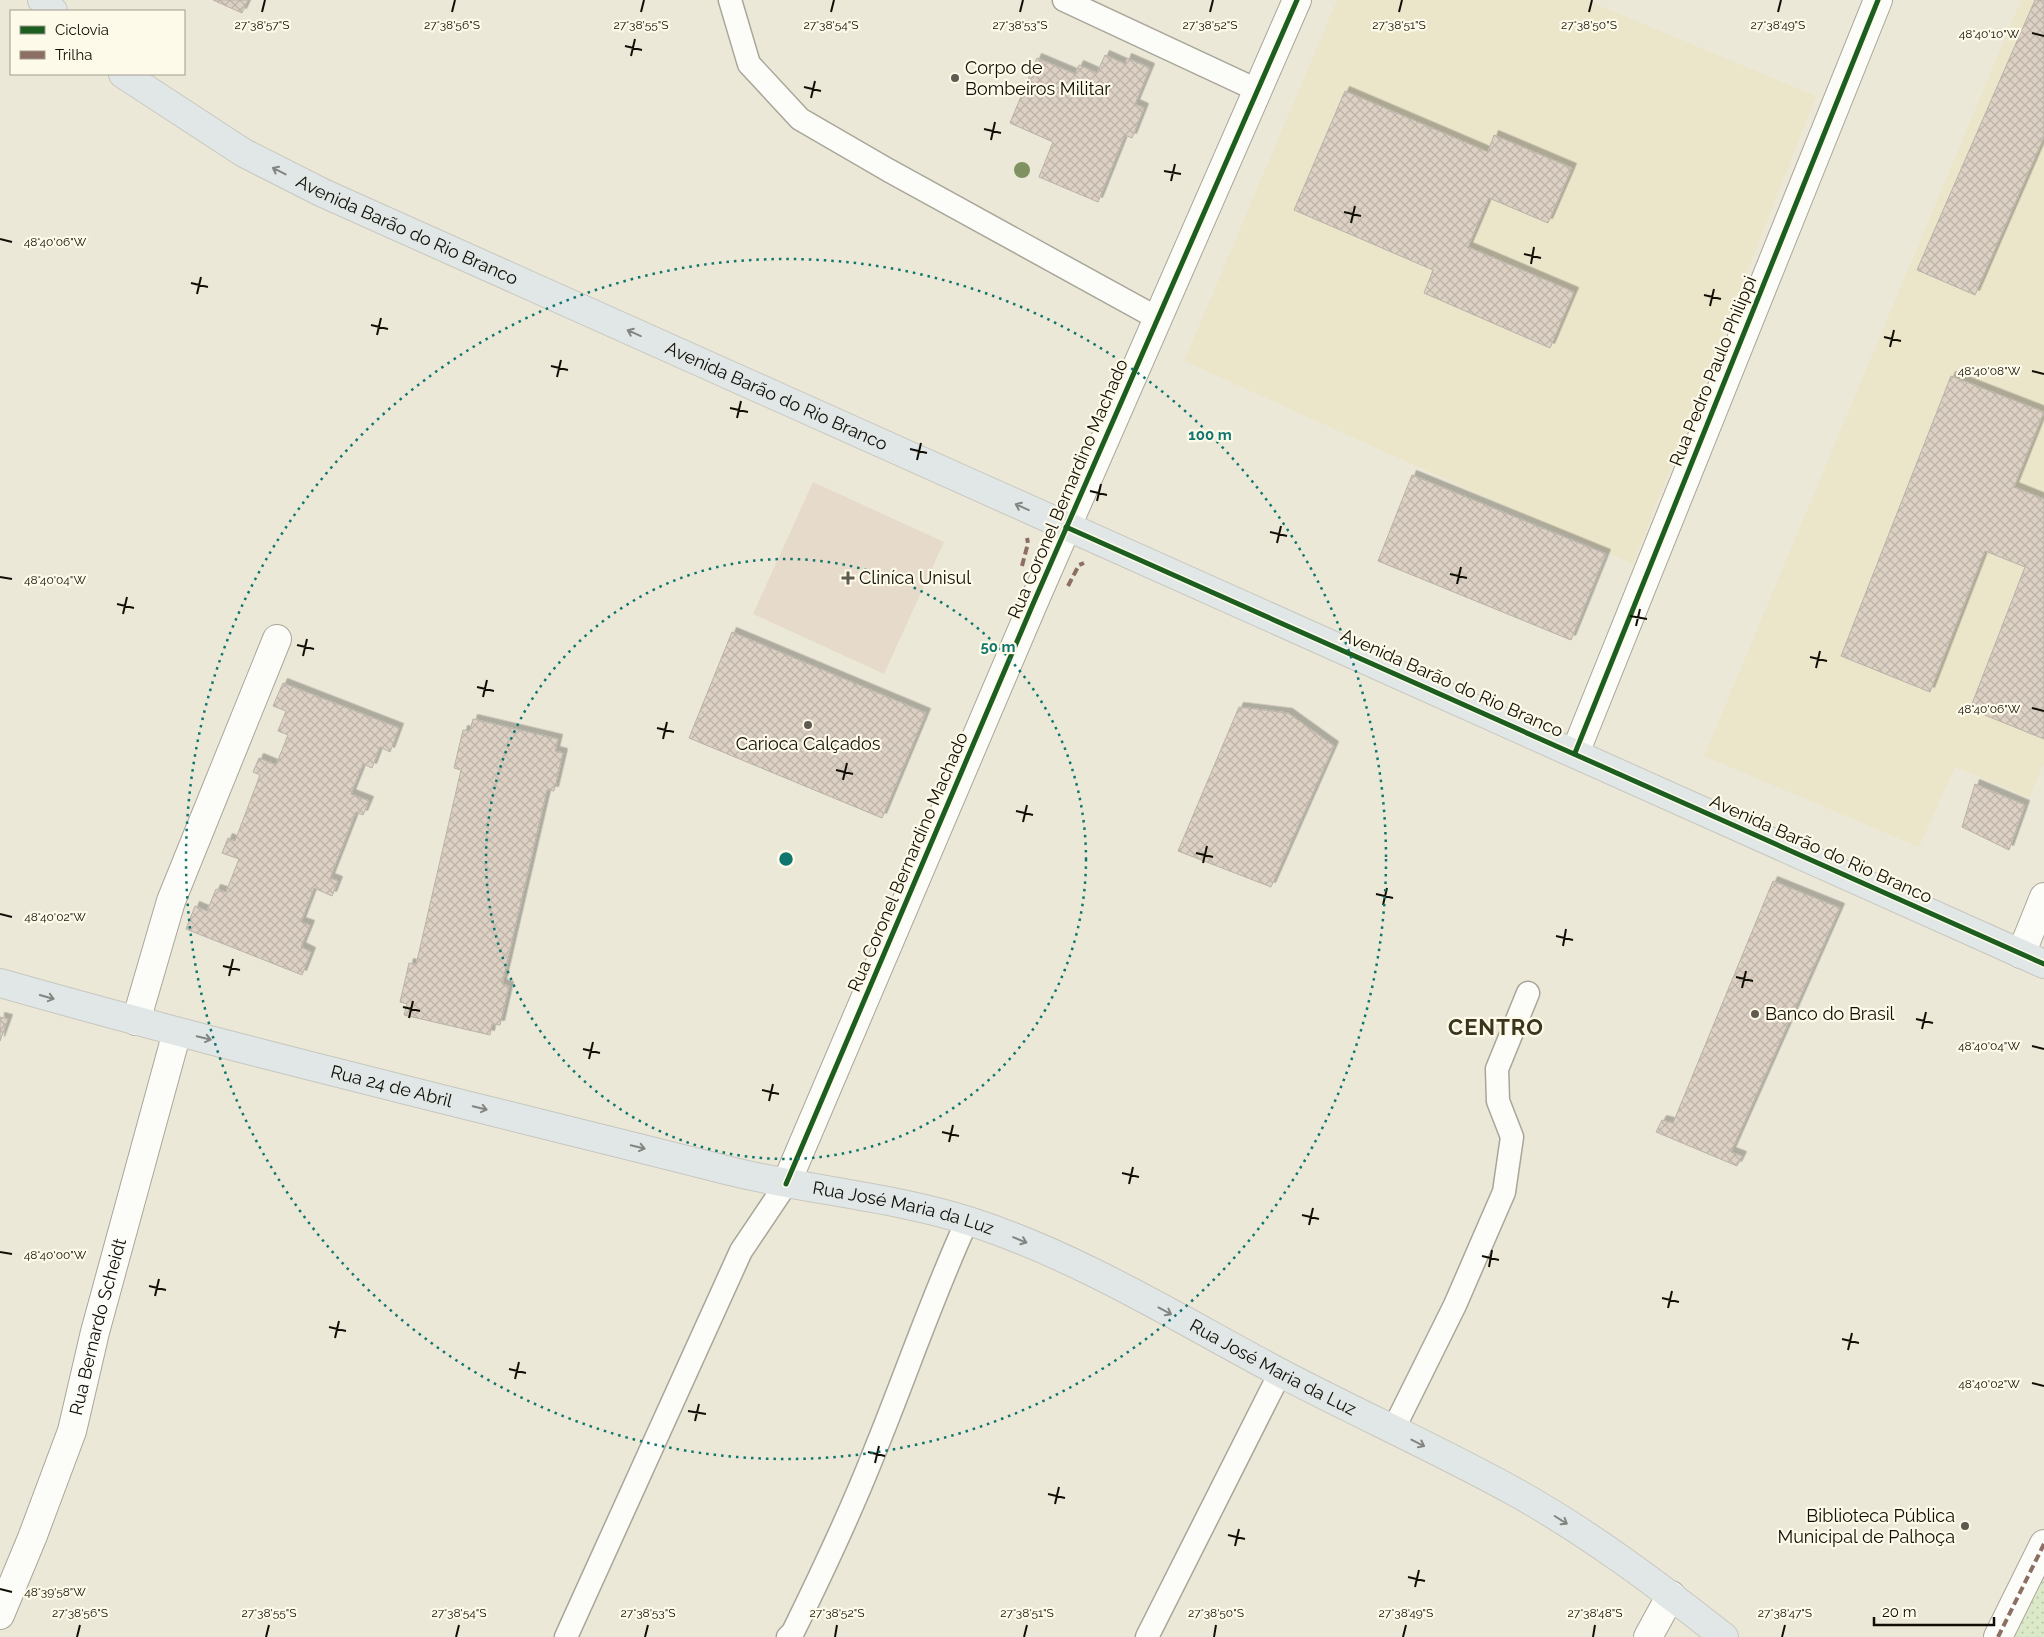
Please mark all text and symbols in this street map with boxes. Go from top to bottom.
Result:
legend [10,10,185,75]
text: 27°38'57"S [234,18,290,32]
text: 27°38'56"S [424,18,480,32]
text: 27°38'55"S [613,18,669,32]
text: 27°38'54"S [803,18,859,32]
text: 27°38'53"S [993,18,1048,32]
text: 27°38'52"S [1183,18,1237,32]
text: 27°38'51"S [1372,18,1426,32]
text: 27°38'50"S [1561,18,1617,32]
text: 27°38'49"S [1751,18,1805,32]
text: Ciclovia [55,21,109,39]
text: 48°40'10"W [1959,27,2020,41]
text: Trilha [55,46,92,64]
place label: Corpo de Bombeiros Militar [965,57,1111,99]
marker: Corpo de Bombeiros Militar [949,72,961,84]
one-way arrow [272,166,287,175]
street label: Avenida Barão do Rio Branco [293,170,522,289]
text: 48°40'06"W [24,235,87,249]
street label: Rua Pedro Paulo Philippi [1665,273,1760,469]
one-way arrow [627,327,642,337]
street label: Avenida Barão do Rio Branco [662,337,891,455]
street label: Rua Coronel Bernardino Machado [1003,355,1132,622]
text: 48°40'08"W [1958,364,2021,378]
text: 100 m [1188,426,1232,444]
one-way arrow [1015,501,1030,511]
place label: Cliníca Unisul [859,567,971,588]
marker: Cliníca Unisul [841,571,855,585]
text: 48°40'04"W [24,573,86,587]
street label: Avenida Barão do Rio Branco [1338,624,1567,741]
text: 50 m [980,638,1016,656]
text: 48°40'06"W [1958,702,2021,716]
marker: Carioca Calçados [802,719,814,731]
street label: Rua Coronel Bernardino Machado [843,728,972,995]
place label: Carioca Calçados [736,733,881,754]
street label: Avenida Barão do Rio Branco [1707,790,1936,907]
centre of rings [777,850,795,868]
text: 48°40'02"W [24,910,86,924]
one-way arrow [39,992,55,1002]
place label: Banco do Brasil [1765,1003,1895,1024]
marker: Banco do Brasil [1749,1008,1761,1020]
district label: CENTRO [1448,1014,1544,1040]
one-way arrow [195,1034,211,1044]
text: 48°40'04"W [1958,1039,2020,1053]
street label: Rua 24 de Abril [329,1061,455,1111]
one-way arrow [472,1103,488,1113]
one-way arrow [629,1143,645,1152]
street label: Rua José Maria da Luz [811,1177,997,1239]
one-way arrow [1012,1235,1027,1245]
street label: Rua Bernardo Scheidt [65,1236,130,1417]
text: 48°40'00"W [24,1248,87,1262]
one-way arrow [1158,1306,1173,1316]
street label: Rua José Maria da Luz [1186,1314,1360,1420]
text: 48°40'02"W [1958,1377,2020,1391]
one-way arrow [1411,1438,1426,1448]
place label: Biblioteca Pública Municipal de Palhoça [1777,1505,1955,1547]
one-way arrow [1554,1515,1568,1525]
marker: Biblioteca Pública Municipal de Palhoça [1959,1520,1971,1532]
text: 48°39'58"W [24,1585,86,1599]
scale bar [1874,1594,1994,1626]
text: 20 m [1882,1603,1917,1621]
text: 27°38'56"S [52,1606,108,1620]
text: 27°38'55"S [241,1606,297,1620]
text: 27°38'54"S [431,1606,487,1620]
text: 27°38'53"S [621,1606,676,1620]
text: 27°38'52"S [810,1606,864,1620]
text: 27°38'51"S [1000,1606,1054,1620]
text: 27°38'50"S [1188,1606,1244,1620]
text: 27°38'49"S [1379,1606,1433,1620]
text: 27°38'48"S [1567,1606,1623,1620]
text: 27°38'47"S [1758,1606,1812,1620]

